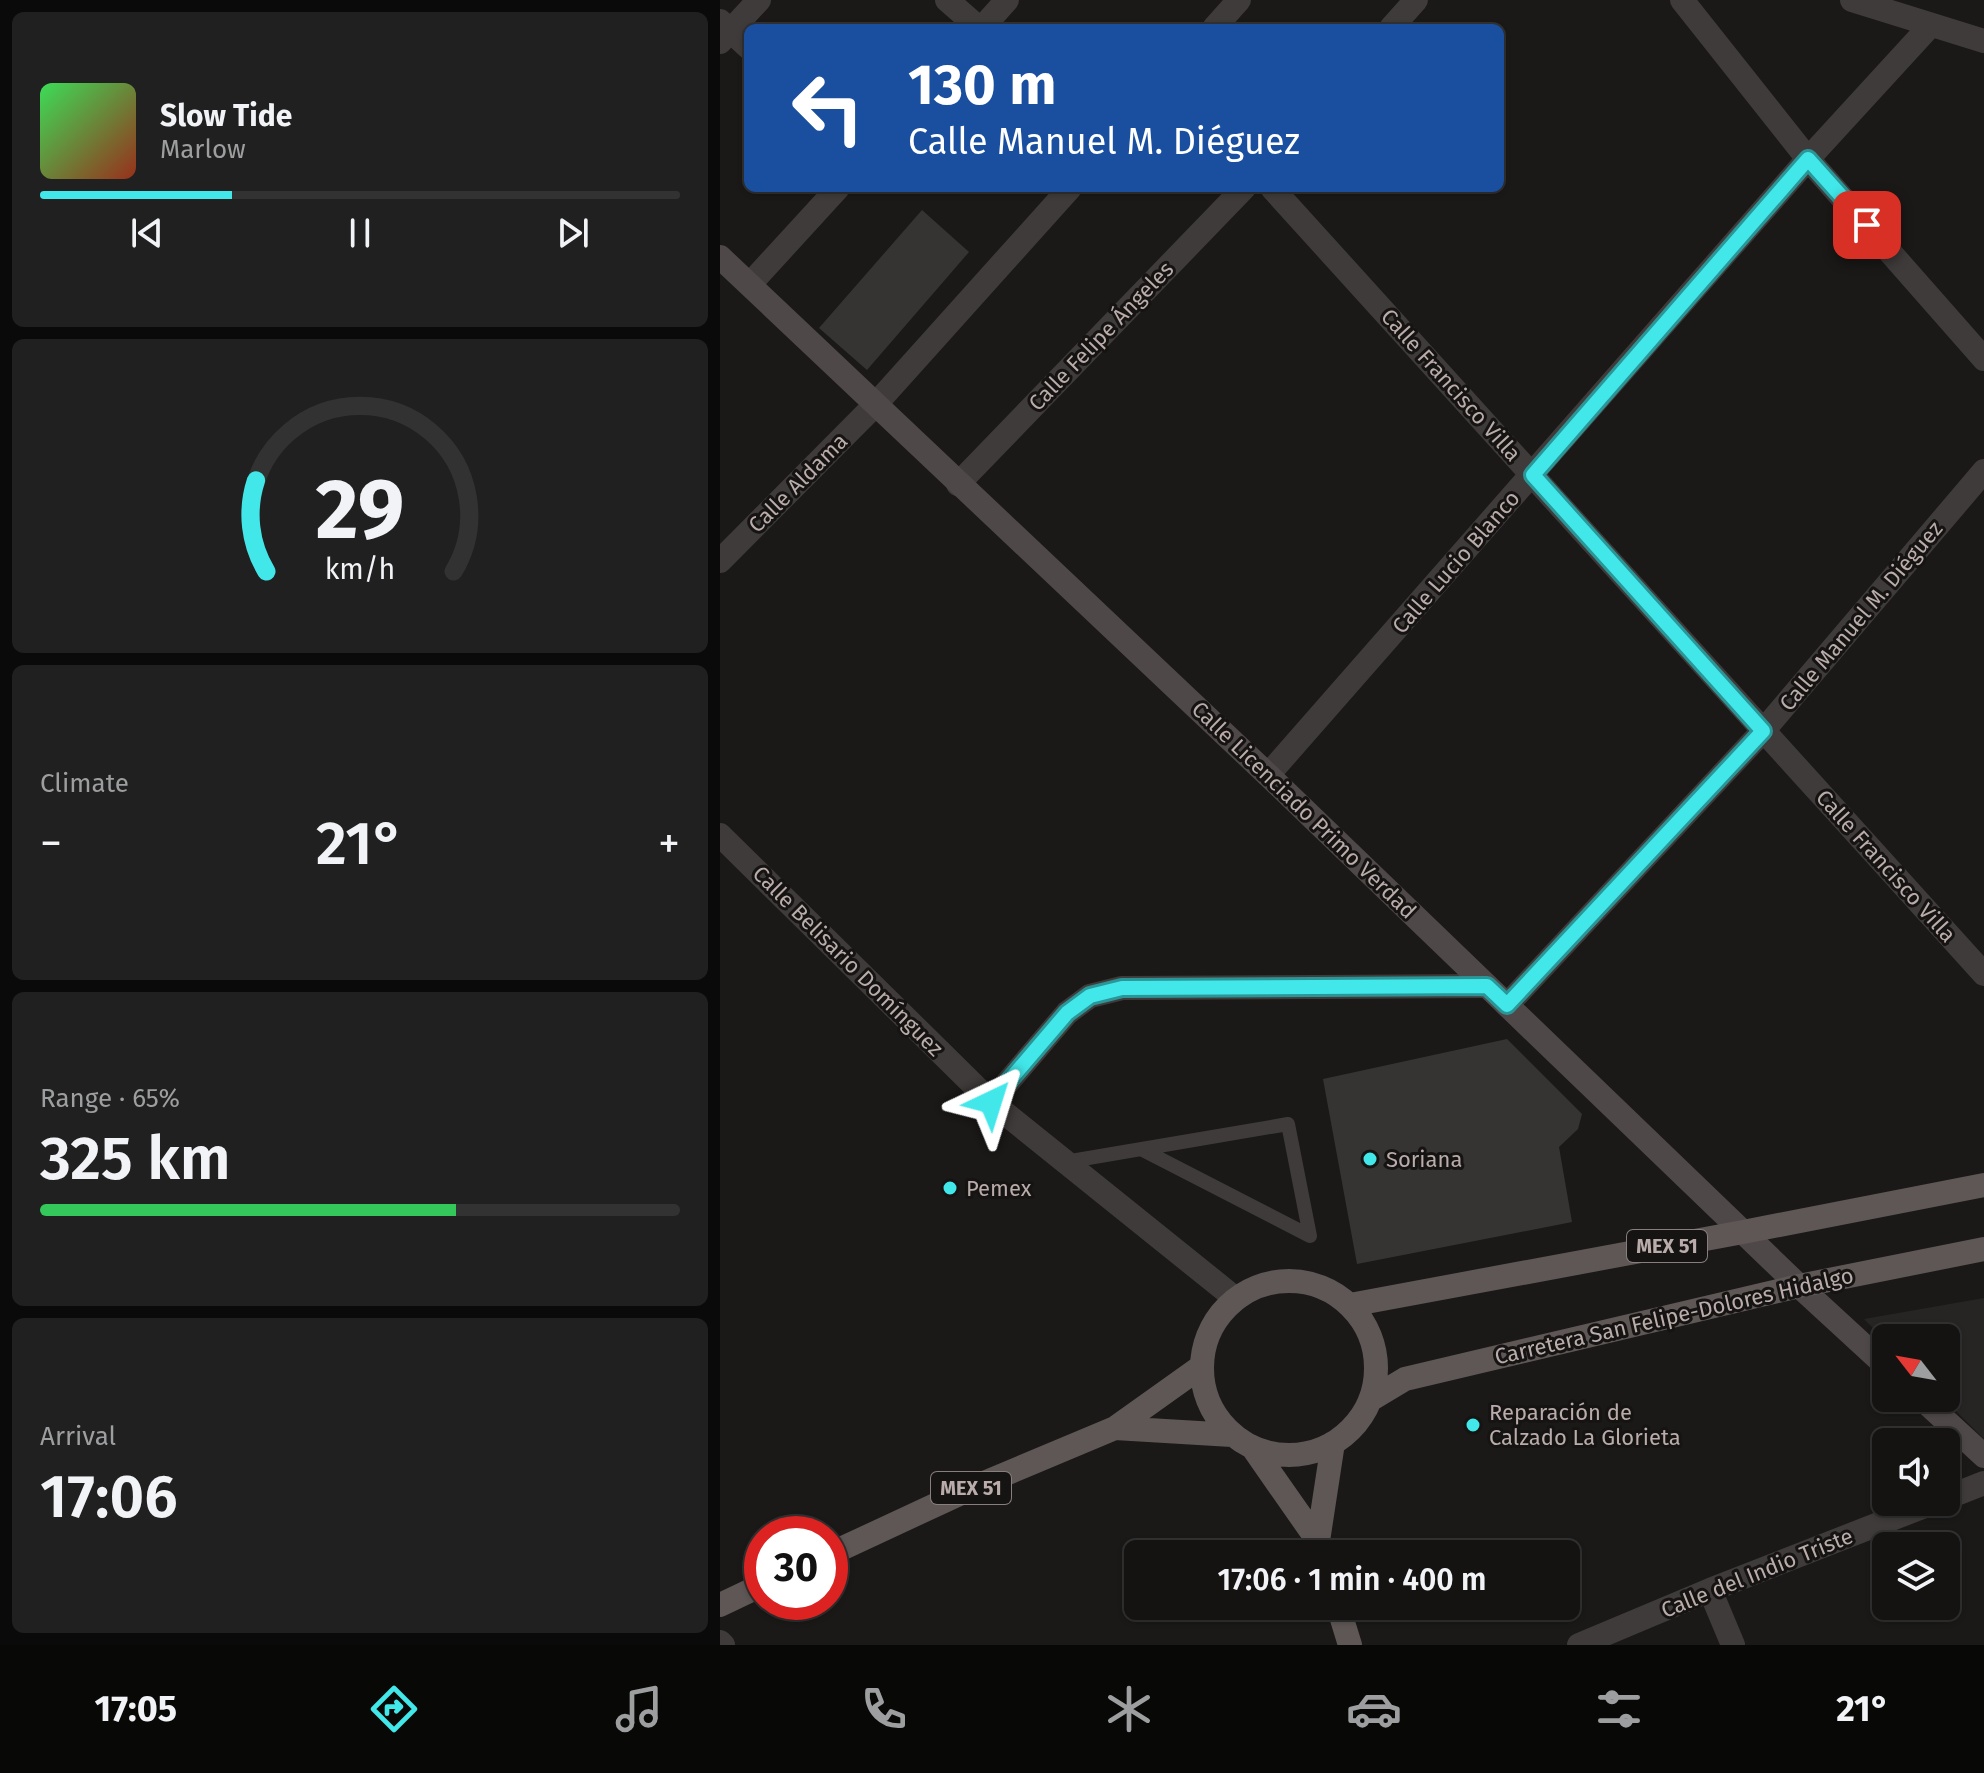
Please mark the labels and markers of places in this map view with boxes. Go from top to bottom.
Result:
pin [1833,191,1901,259]
place label: Soriana [1386,1146,1462,1173]
marker: Soriana [1361,1150,1379,1168]
place label: Pemex [966,1175,1032,1202]
marker: Pemex [941,1179,959,1197]
place label: Reparación de Calzado La Glorieta [1489,1399,1681,1451]
marker: Reparación de Calzado La Glorieta [1464,1416,1482,1434]

